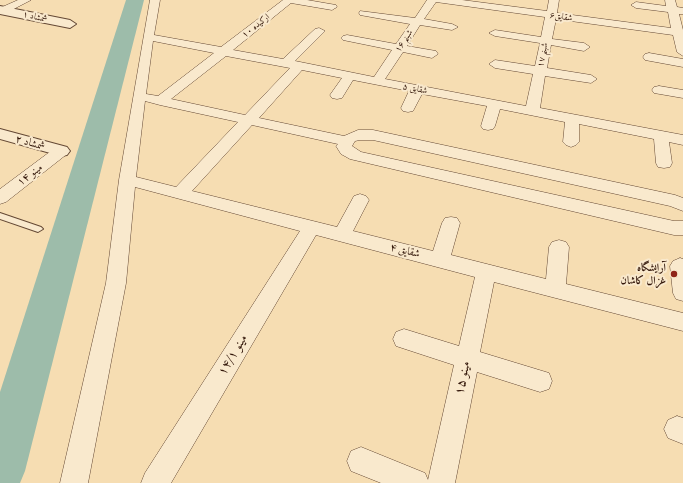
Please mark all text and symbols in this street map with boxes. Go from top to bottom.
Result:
street label: شمشاد ۱ [22,9,48,25]
street label: شقایق۶ [549,10,573,24]
street label: ارکیده ۱۰ [240,12,272,40]
street label: شبنم ۱۶ [393,28,415,54]
street label: شبنم ۱۷ [535,42,551,68]
street label: شقایق ۵ [402,81,428,97]
street label: شمشاد ۲ [14,132,46,154]
street label: مینو ۱۴ [15,161,45,189]
street label: شقایق ۴ [389,241,421,261]
place label: آرایشگاه غزال کاشان [621,261,666,287]
marker: آرایشگاه غزال کاشان [669,269,679,279]
street label: مینو ۱۴/۱ [215,332,251,378]
street label: مینو ۱۵ [452,360,474,396]

